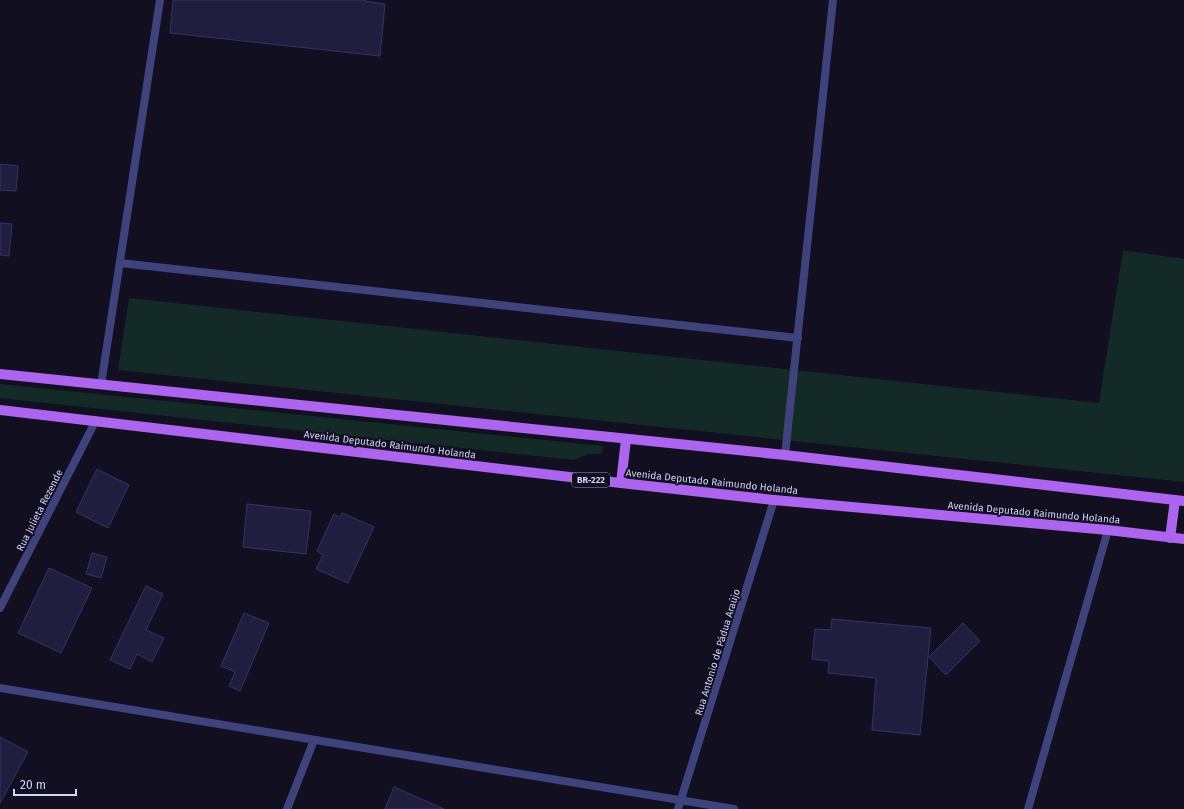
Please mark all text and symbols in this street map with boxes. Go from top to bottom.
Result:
street label: Avenida Deputado Raimundo Holanda [303,428,477,461]
street label: Avenida Deputado Raimundo Holanda [625,467,799,497]
street label: Rua Julieta Rezende [14,468,66,553]
road number: BR-222 [572,473,610,487]
street label: Avenida Deputado Raimundo Holanda [947,499,1121,527]
street label: Rua Antonio de Pádua Araújo [692,587,743,717]
scale bar [14,771,76,797]
text: 20 m [20,778,46,792]

